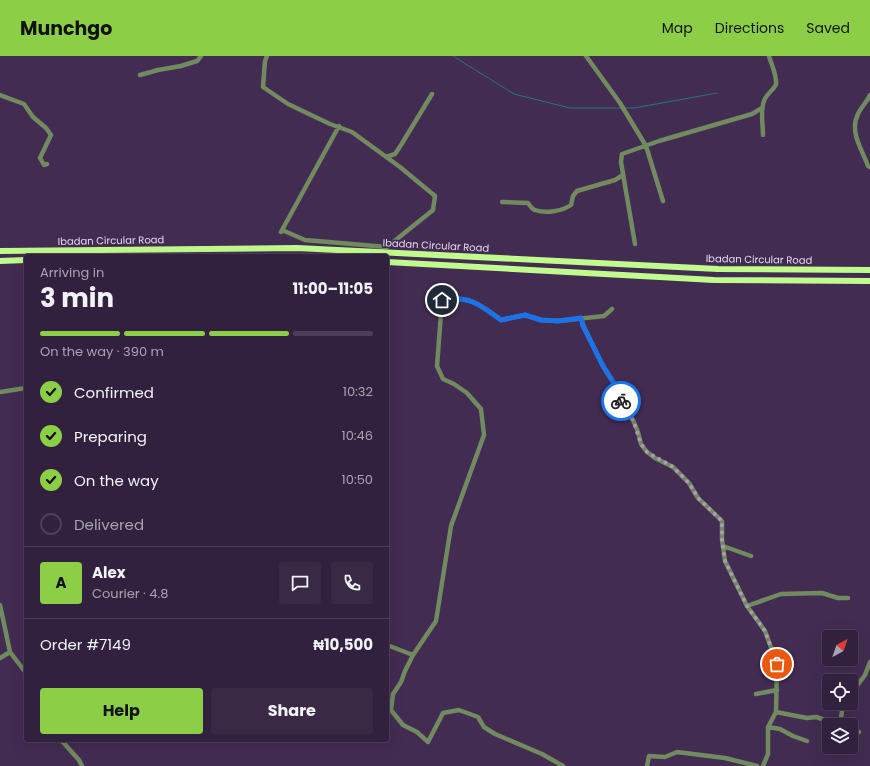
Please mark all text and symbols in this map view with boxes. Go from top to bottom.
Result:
text: Munchgo [20,15,112,42]
text: Map [662,18,693,38]
text: Directions [715,18,784,38]
text: Saved [806,18,850,38]
street label: Ibadan Circular Road [58,232,164,249]
street label: Ibadan Circular Road [382,235,490,256]
street label: Ibadan Circular Road [706,251,812,268]
text: Arriving in [40,263,104,282]
text: 11:00–11:05 [292,278,373,299]
text: 3 min [40,280,114,316]
pin [425,283,459,317]
icon: home [431,289,453,311]
text: On the way · 390 m [40,342,164,361]
icon: check [40,381,62,403]
courier [601,381,641,421]
text: Confirmed [74,382,154,403]
text: 10:32 [343,382,373,401]
icon: bike [610,390,632,412]
icon: check [40,425,62,447]
text: Preparing [74,426,147,447]
text: 10:46 [341,426,373,445]
icon: check [40,469,62,491]
text: On the way [74,470,159,491]
text: 10:50 [342,470,373,489]
text: Delivered [74,514,144,535]
text: Alex [92,562,126,583]
button: chat [279,562,321,604]
button: phone [331,562,373,604]
text: A [55,572,67,593]
text: Courier · 4.8 [92,584,168,603]
north arrow [822,630,858,666]
map controls [822,630,858,754]
text: Order #7149 [40,634,131,655]
text: ₦10,500 [313,634,373,655]
pin [760,647,794,681]
icon: bag [766,653,788,675]
button: locate [822,674,858,710]
button: Help [40,688,203,734]
button: Share [211,688,373,734]
button: layers [822,718,858,754]

